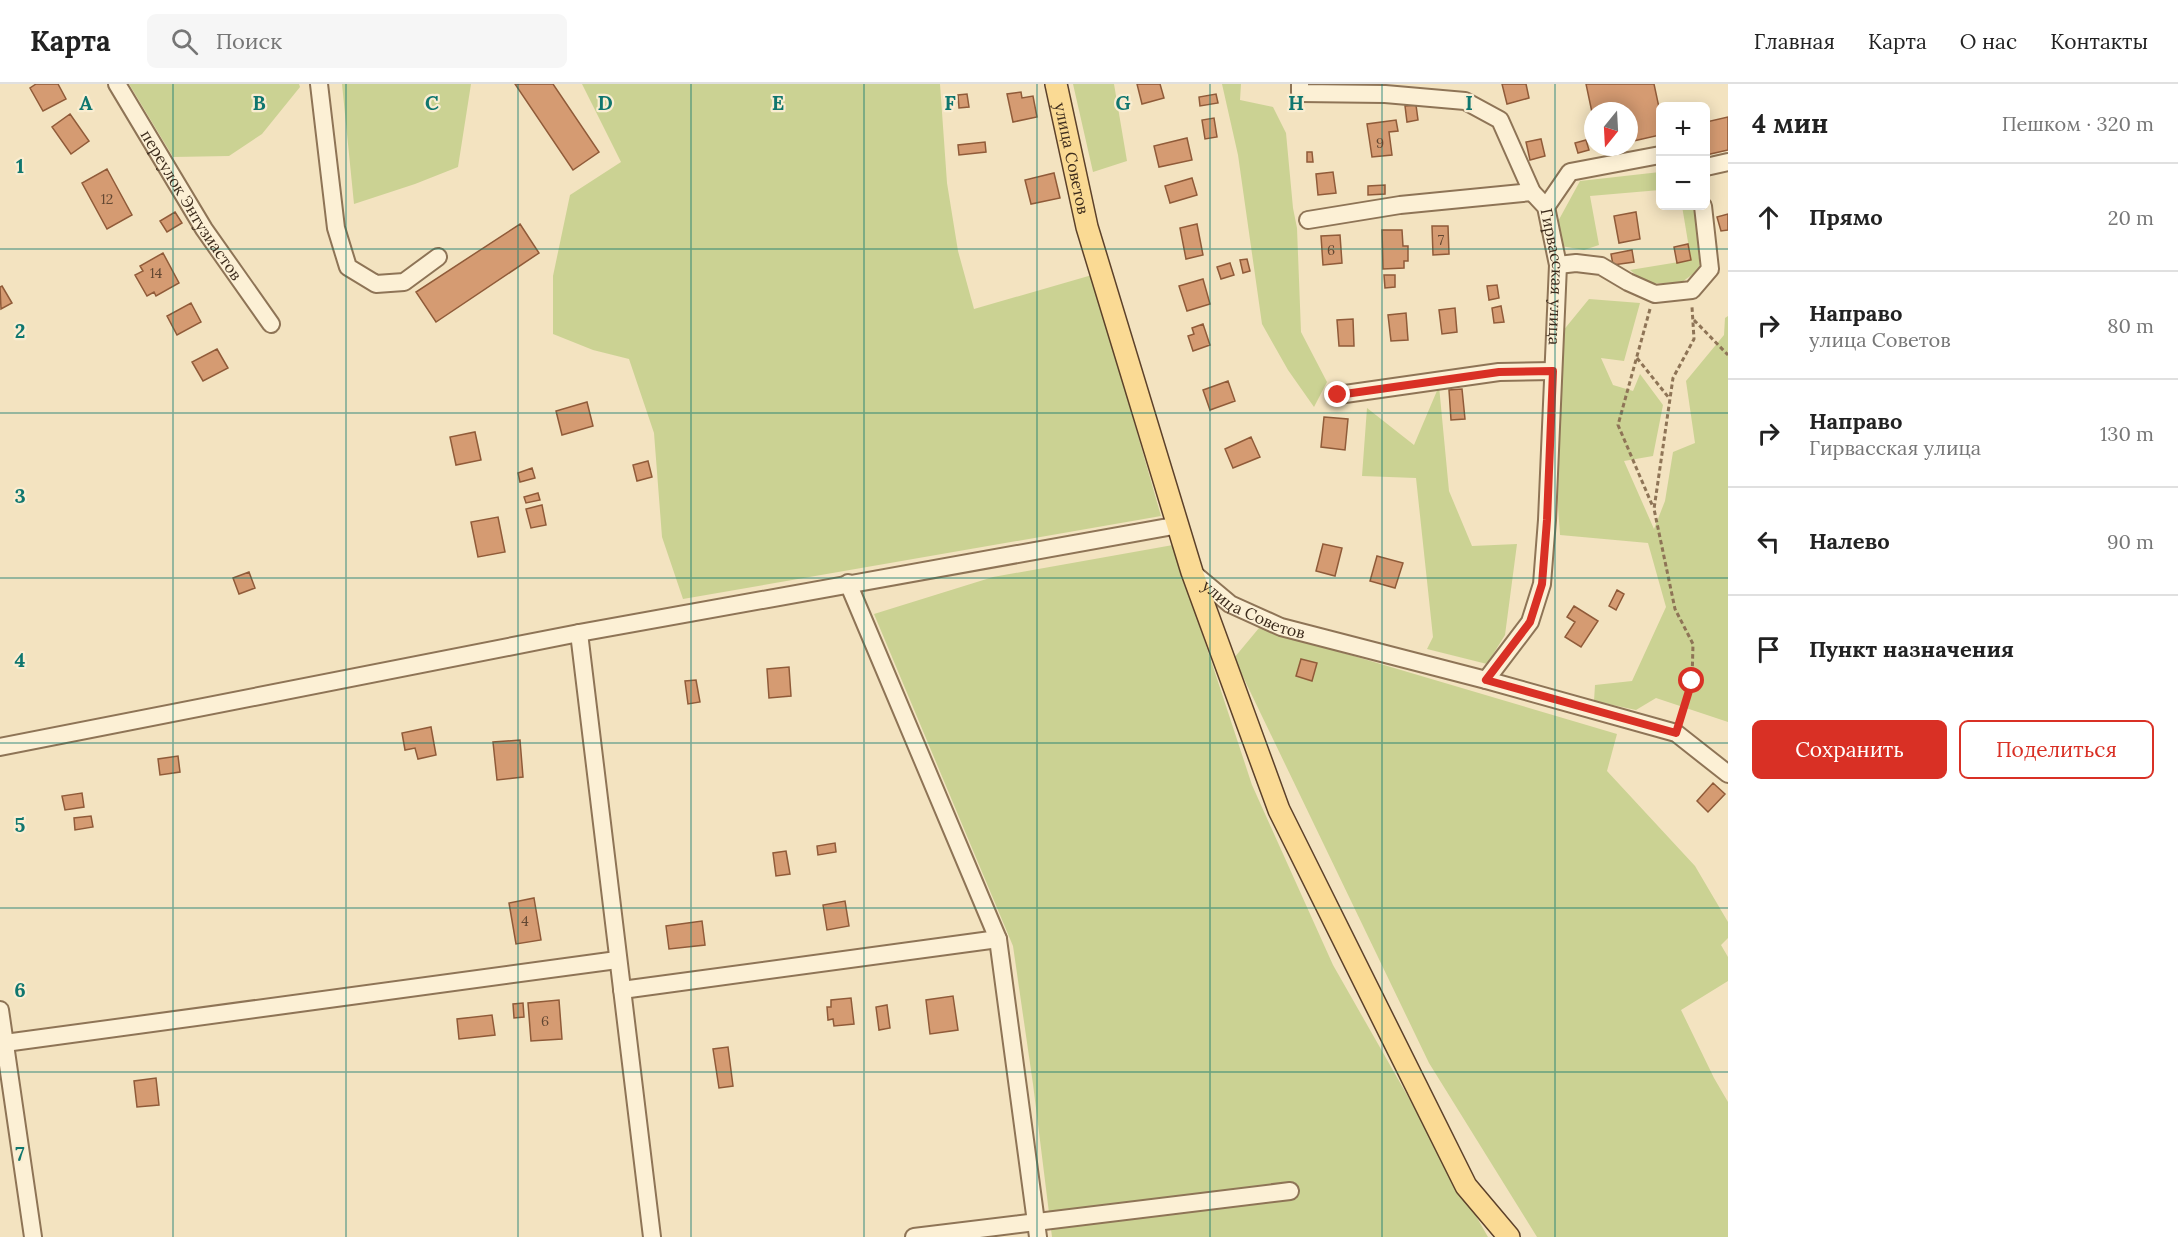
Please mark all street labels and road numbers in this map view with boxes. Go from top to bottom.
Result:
street label: улица Советов [1050,101,1094,216]
street label: переулок Энтузиастов [137,126,247,284]
street label: Гирвасская улица [1537,207,1568,346]
street label: улица Советов [1198,575,1307,643]

